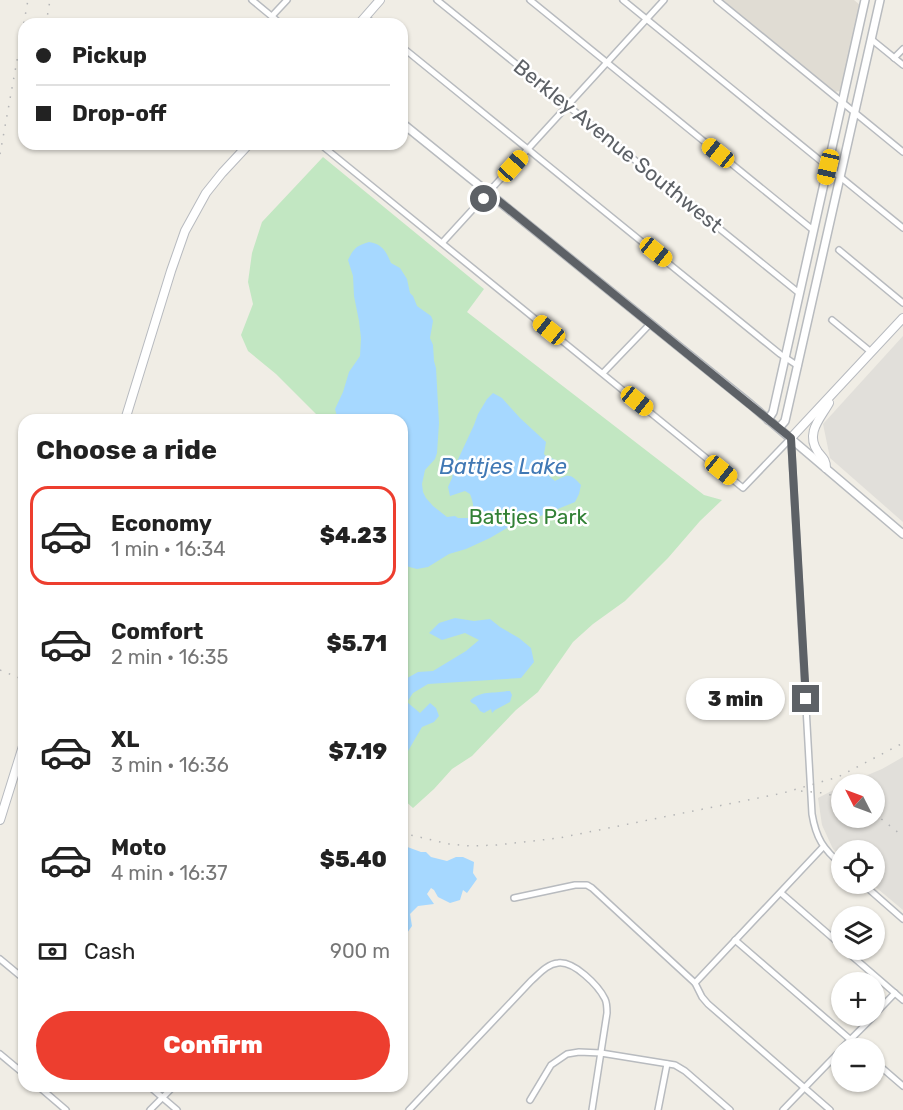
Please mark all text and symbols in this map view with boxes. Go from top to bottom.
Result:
text: Pickup [72,42,147,69]
street label: Berkley Avenue Southwest [509,54,728,238]
text: Drop-off [72,100,167,127]
car [698,135,738,171]
car [494,147,532,185]
car [815,147,841,187]
route start [470,185,497,212]
car [636,234,676,270]
car [529,312,569,348]
car [617,383,657,419]
text: Choose a ride [36,434,217,466]
car [701,452,741,488]
water label: Battjes Lake [439,453,567,480]
park label: Battjes Park [469,504,587,529]
icon: car [39,509,93,563]
text: Economy [111,510,212,537]
text: $4.23 [320,522,387,549]
text: 1 min · 16:34 [111,537,226,561]
icon: car [39,617,93,671]
text: Comfort [111,618,203,645]
text: $5.71 [327,630,387,657]
text: 2 min · 16:35 [111,645,228,669]
callout: 3 min [686,678,785,720]
route end [792,685,819,712]
text: 3 min [708,687,763,711]
icon: car [39,725,93,779]
text: XL [111,726,139,753]
text: $7.19 [329,738,387,765]
text: 3 min · 16:36 [111,753,229,777]
north arrow [831,774,885,828]
map controls [831,774,885,1092]
icon: car [39,833,93,887]
text: Moto [111,834,166,861]
button: locate [831,840,885,894]
text: $5.40 [320,846,387,873]
text: 4 min · 16:37 [111,861,227,885]
button: layers [831,906,885,960]
icon: cash [36,935,69,968]
text: Cash [84,938,135,965]
text: 900 m [330,939,390,963]
button: + [831,972,885,1026]
button: Confirm [36,1011,390,1080]
button: − [831,1038,885,1092]

